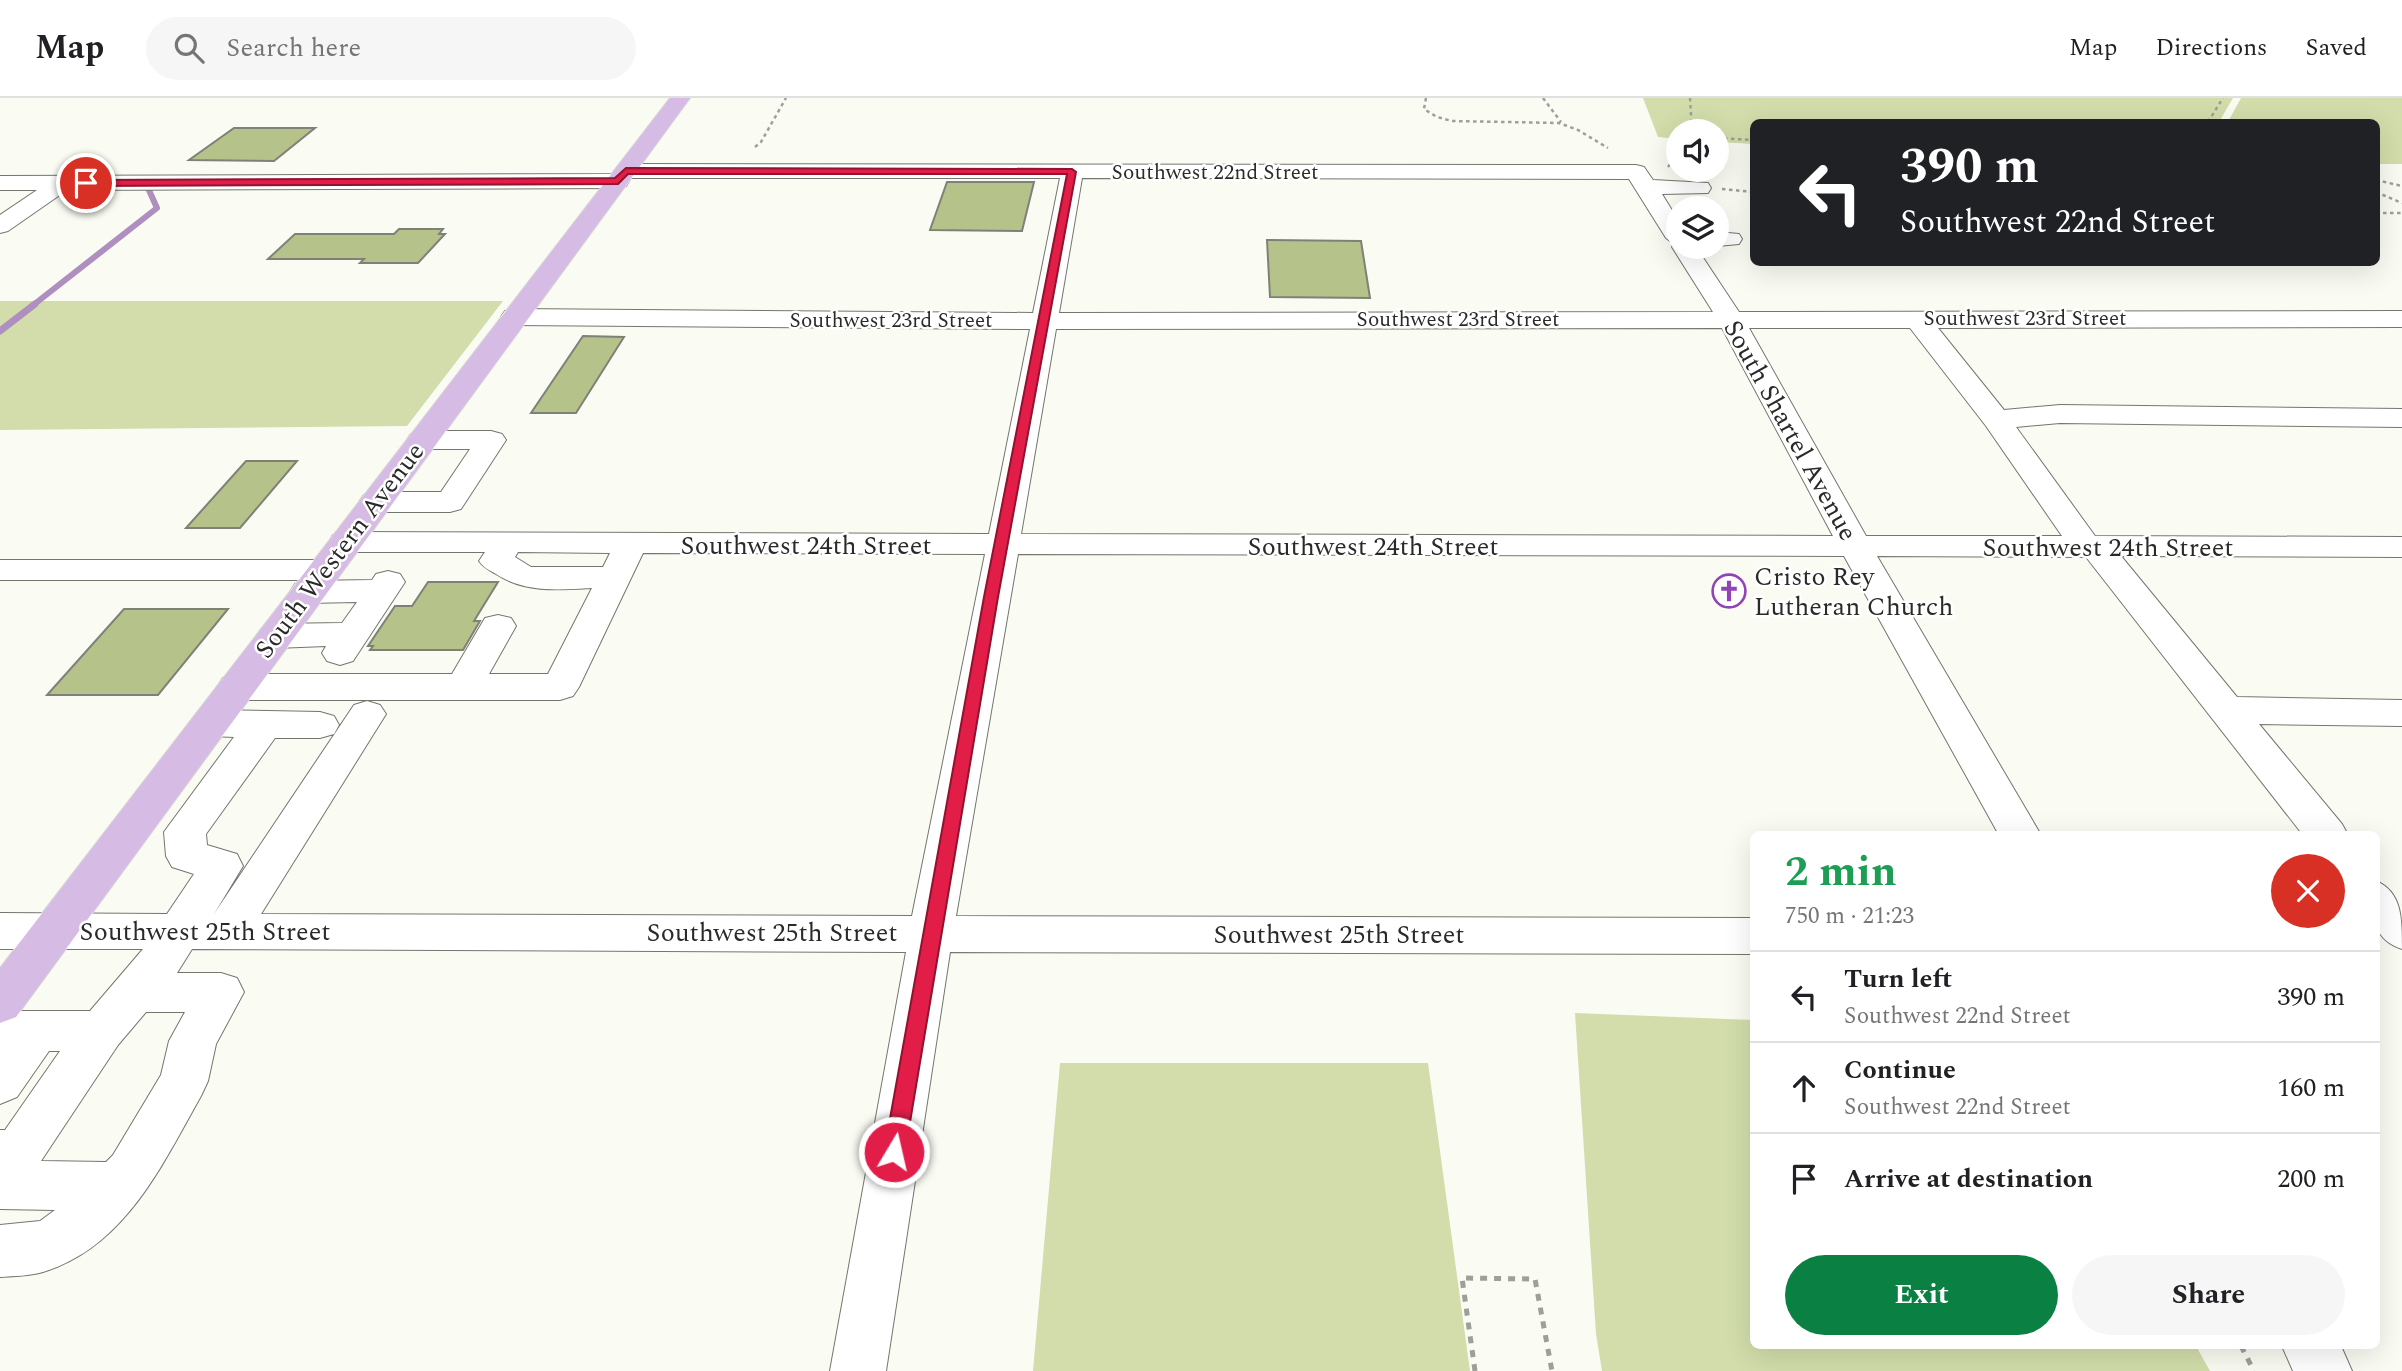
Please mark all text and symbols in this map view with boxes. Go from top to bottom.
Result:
search box [146,17,636,80]
text: Map [35,23,104,73]
text: Search here [226,28,361,68]
icon: search [170,29,208,67]
text: Map [2069,30,2117,66]
text: Directions [2155,30,2267,66]
text: Saved [2305,30,2367,66]
map controls [1666,119,1729,259]
button: sound [1666,119,1729,182]
text: 390 m [1900,130,2039,205]
icon: left [1785,147,1876,238]
pin [56,153,116,213]
street label: Southwest 22nd Street [1112,157,1318,189]
icon: arrive [67,164,105,202]
button: layers [1666,196,1729,259]
text: Southwest 22nd Street [1900,198,2215,247]
street label: Southwest 23rd Street [1923,303,2127,335]
street label: Southwest 23rd Street [1356,304,1560,336]
street label: Southwest 23rd Street [789,305,993,337]
street label: South Shartel Avenue [1713,313,1868,548]
street label: South Western Avenue [245,434,435,667]
street label: Southwest 24th Street [681,526,931,566]
street label: Southwest 24th Street [1248,527,1498,567]
street label: Southwest 24th Street [1983,528,2233,568]
place label: Cristo Rey Lutheran Church [1754,557,1953,627]
church icon: Cristo Rey Lutheran Church [1710,572,1748,610]
text: 2 min [1785,841,1897,904]
button: close [2271,854,2345,928]
text: 750 m · 21:23 [1785,899,1914,934]
street label: Southwest 25th Street [80,912,330,952]
street label: Southwest 25th Street [647,913,897,953]
street label: Southwest 25th Street [1214,915,1464,955]
text: Turn left [1844,959,1952,999]
text: 390 m [2277,977,2345,1017]
icon: left [1785,978,1823,1016]
text: Southwest 22nd Street [1844,999,2071,1034]
text: Continue [1844,1050,1956,1090]
text: 160 m [2277,1068,2345,1108]
icon: ahead [1785,1069,1823,1107]
text: Southwest 22nd Street [1844,1090,2071,1125]
position arrow [857,1115,931,1189]
text: Arrive at destination [1844,1159,2093,1199]
text: 200 m [2277,1159,2345,1199]
icon: arrive [1785,1160,1823,1198]
button: Exit [1785,1255,2058,1335]
button: Share [2072,1255,2345,1335]

